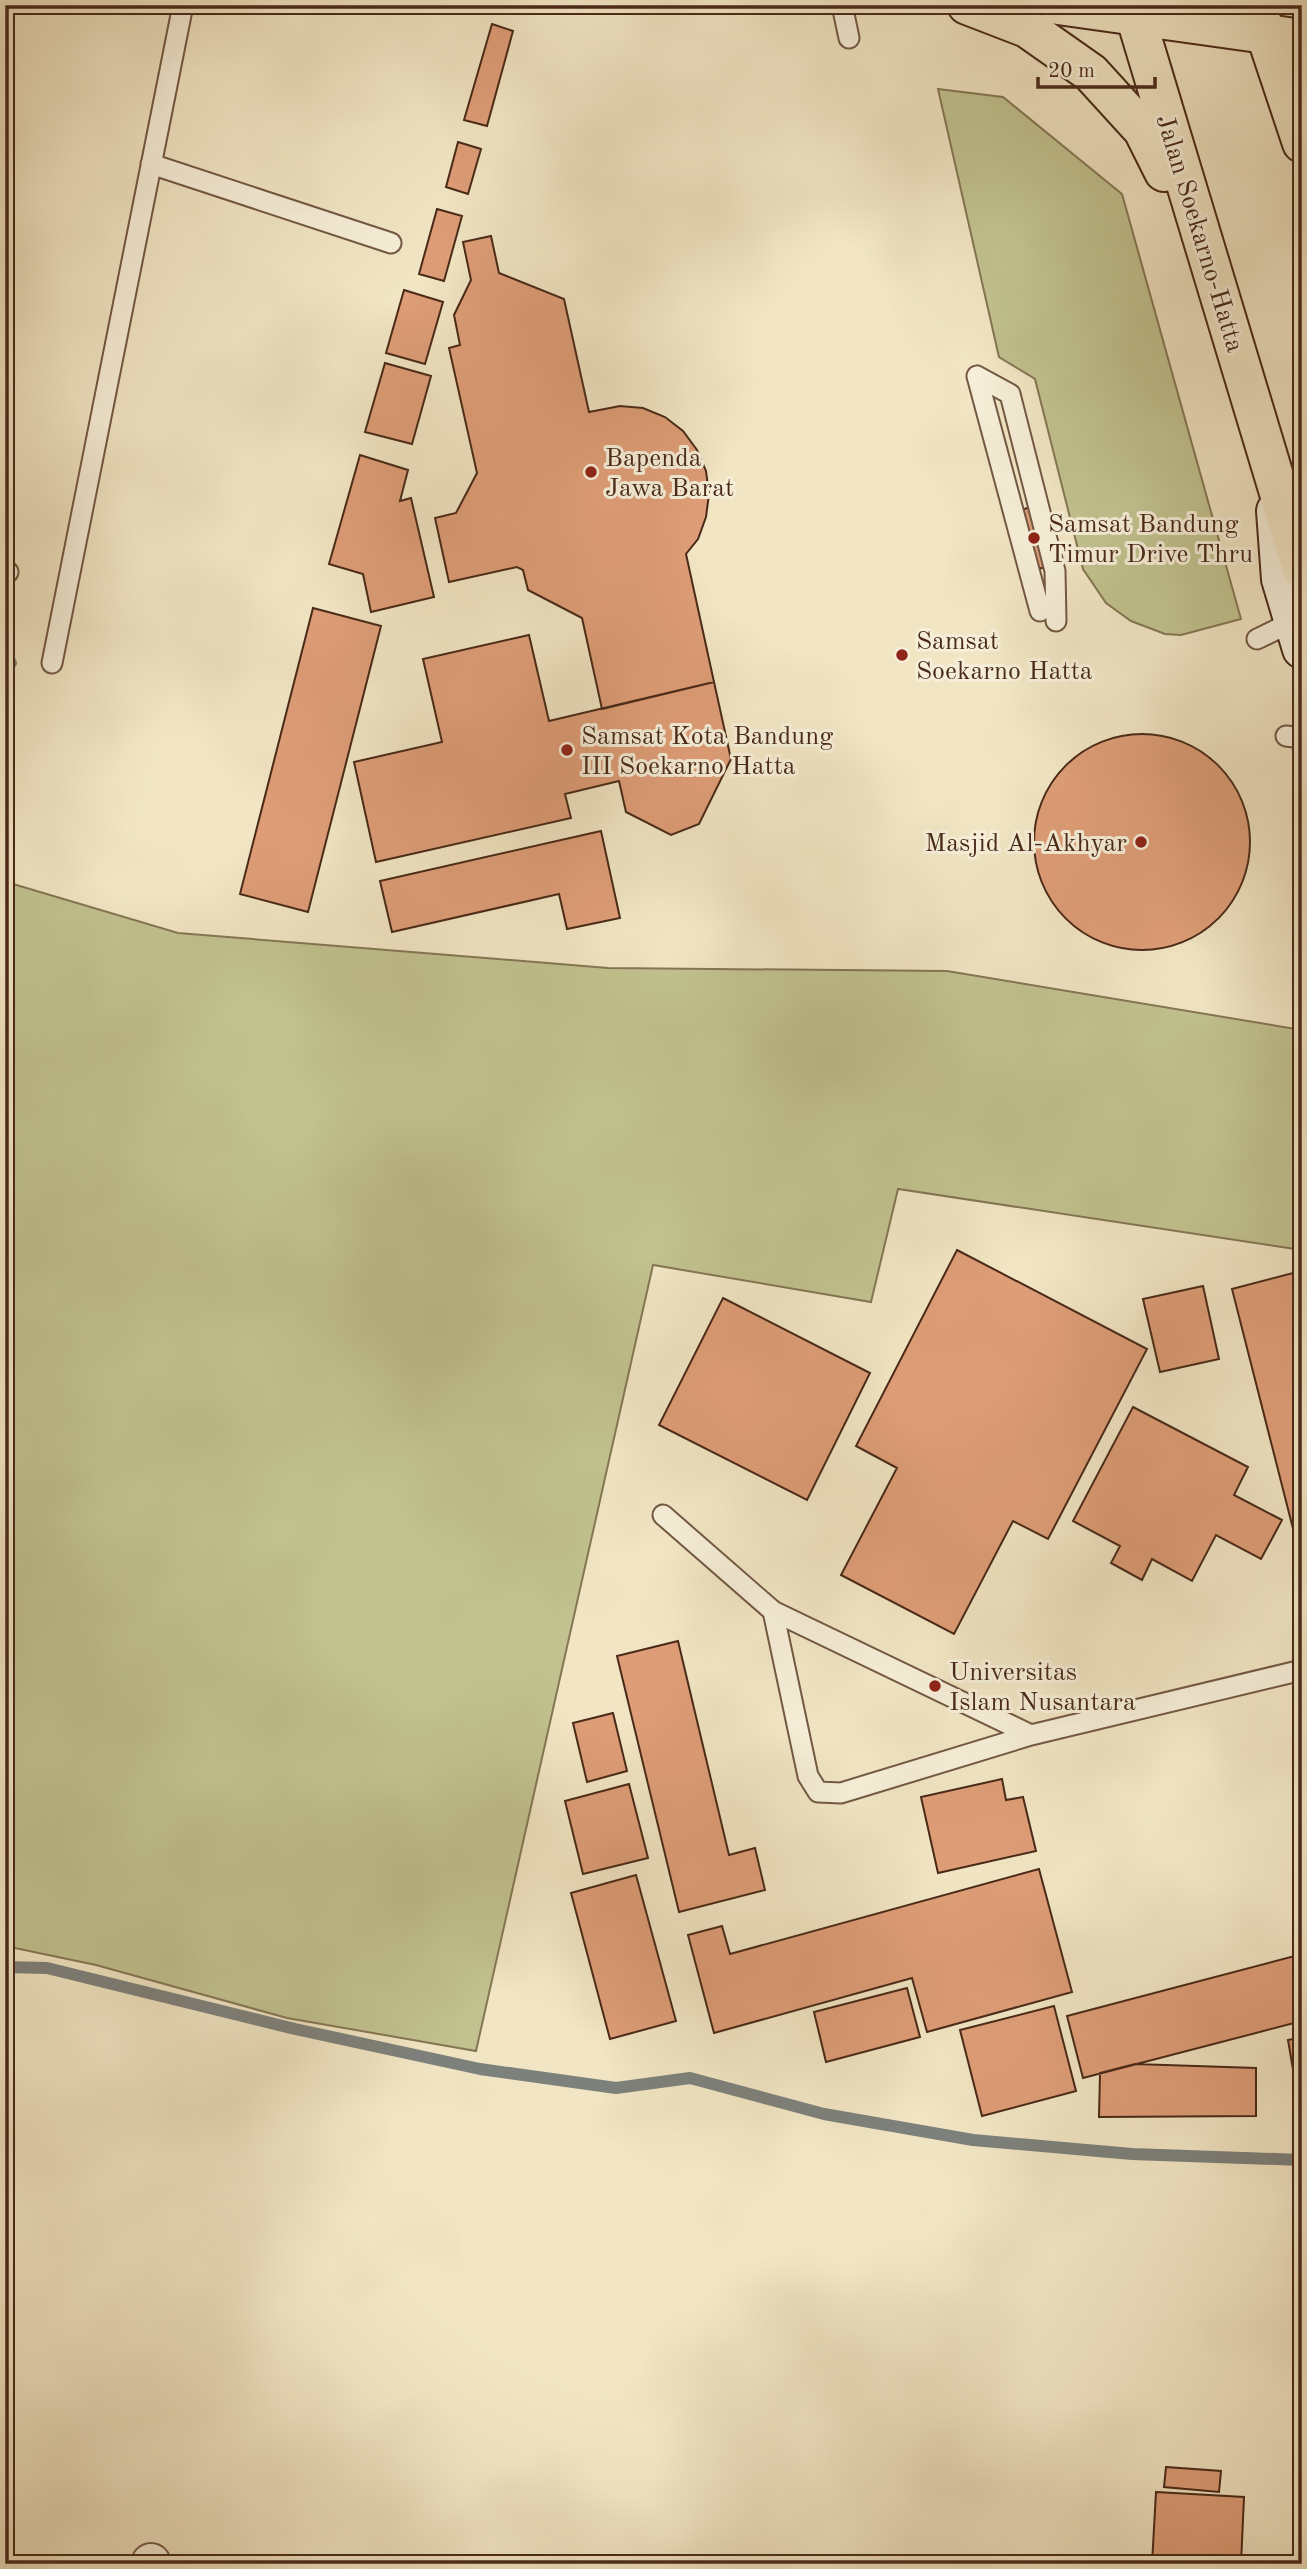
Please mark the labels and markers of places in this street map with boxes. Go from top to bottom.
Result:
place label: Bapenda Jawa Barat [605,446,734,502]
marker: Bapenda Jawa Barat [583,464,599,480]
place label: Samsat Bandung Timur Drive Thru [1048,512,1253,568]
marker: Samsat Bandung Timur Drive Thru [1026,530,1042,546]
place label: Samsat Soekarno Hatta [916,629,1093,685]
marker: Samsat Soekarno Hatta [894,647,910,663]
place label: Samsat Kota Bandung III Soekarno Hatta [581,724,833,780]
marker: Samsat Kota Bandung III Soekarno Hatta [559,742,575,758]
place label: Masjid Al-Akhyar [924,831,1127,857]
marker: Masjid Al-Akhyar [1133,834,1149,850]
place label: Universitas Islam Nusantara [949,1660,1136,1716]
marker: Universitas Islam Nusantara [927,1678,943,1694]

